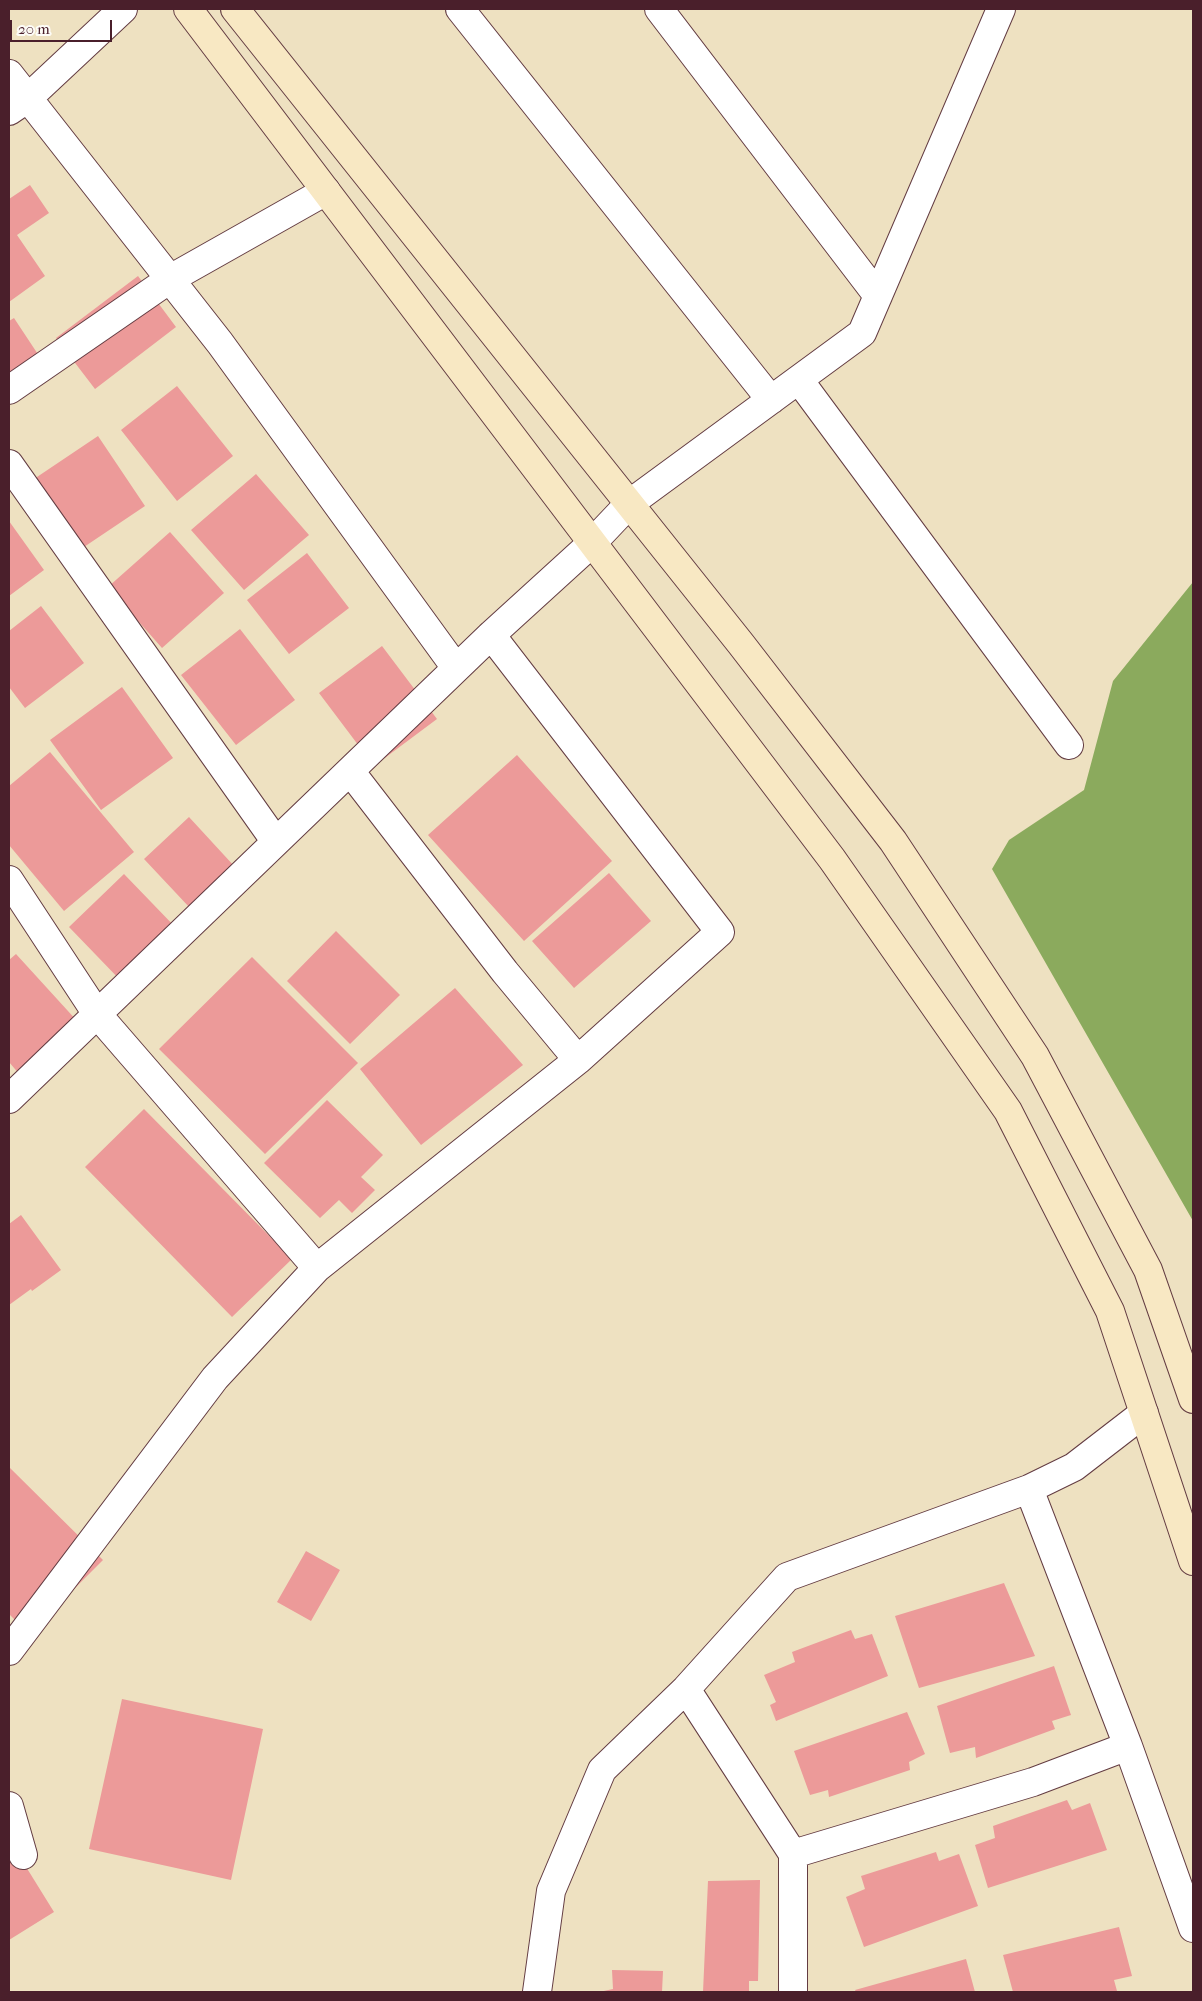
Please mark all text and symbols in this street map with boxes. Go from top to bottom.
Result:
scale bar [12,10,115,42]
text: 20 m [18,20,50,38]

